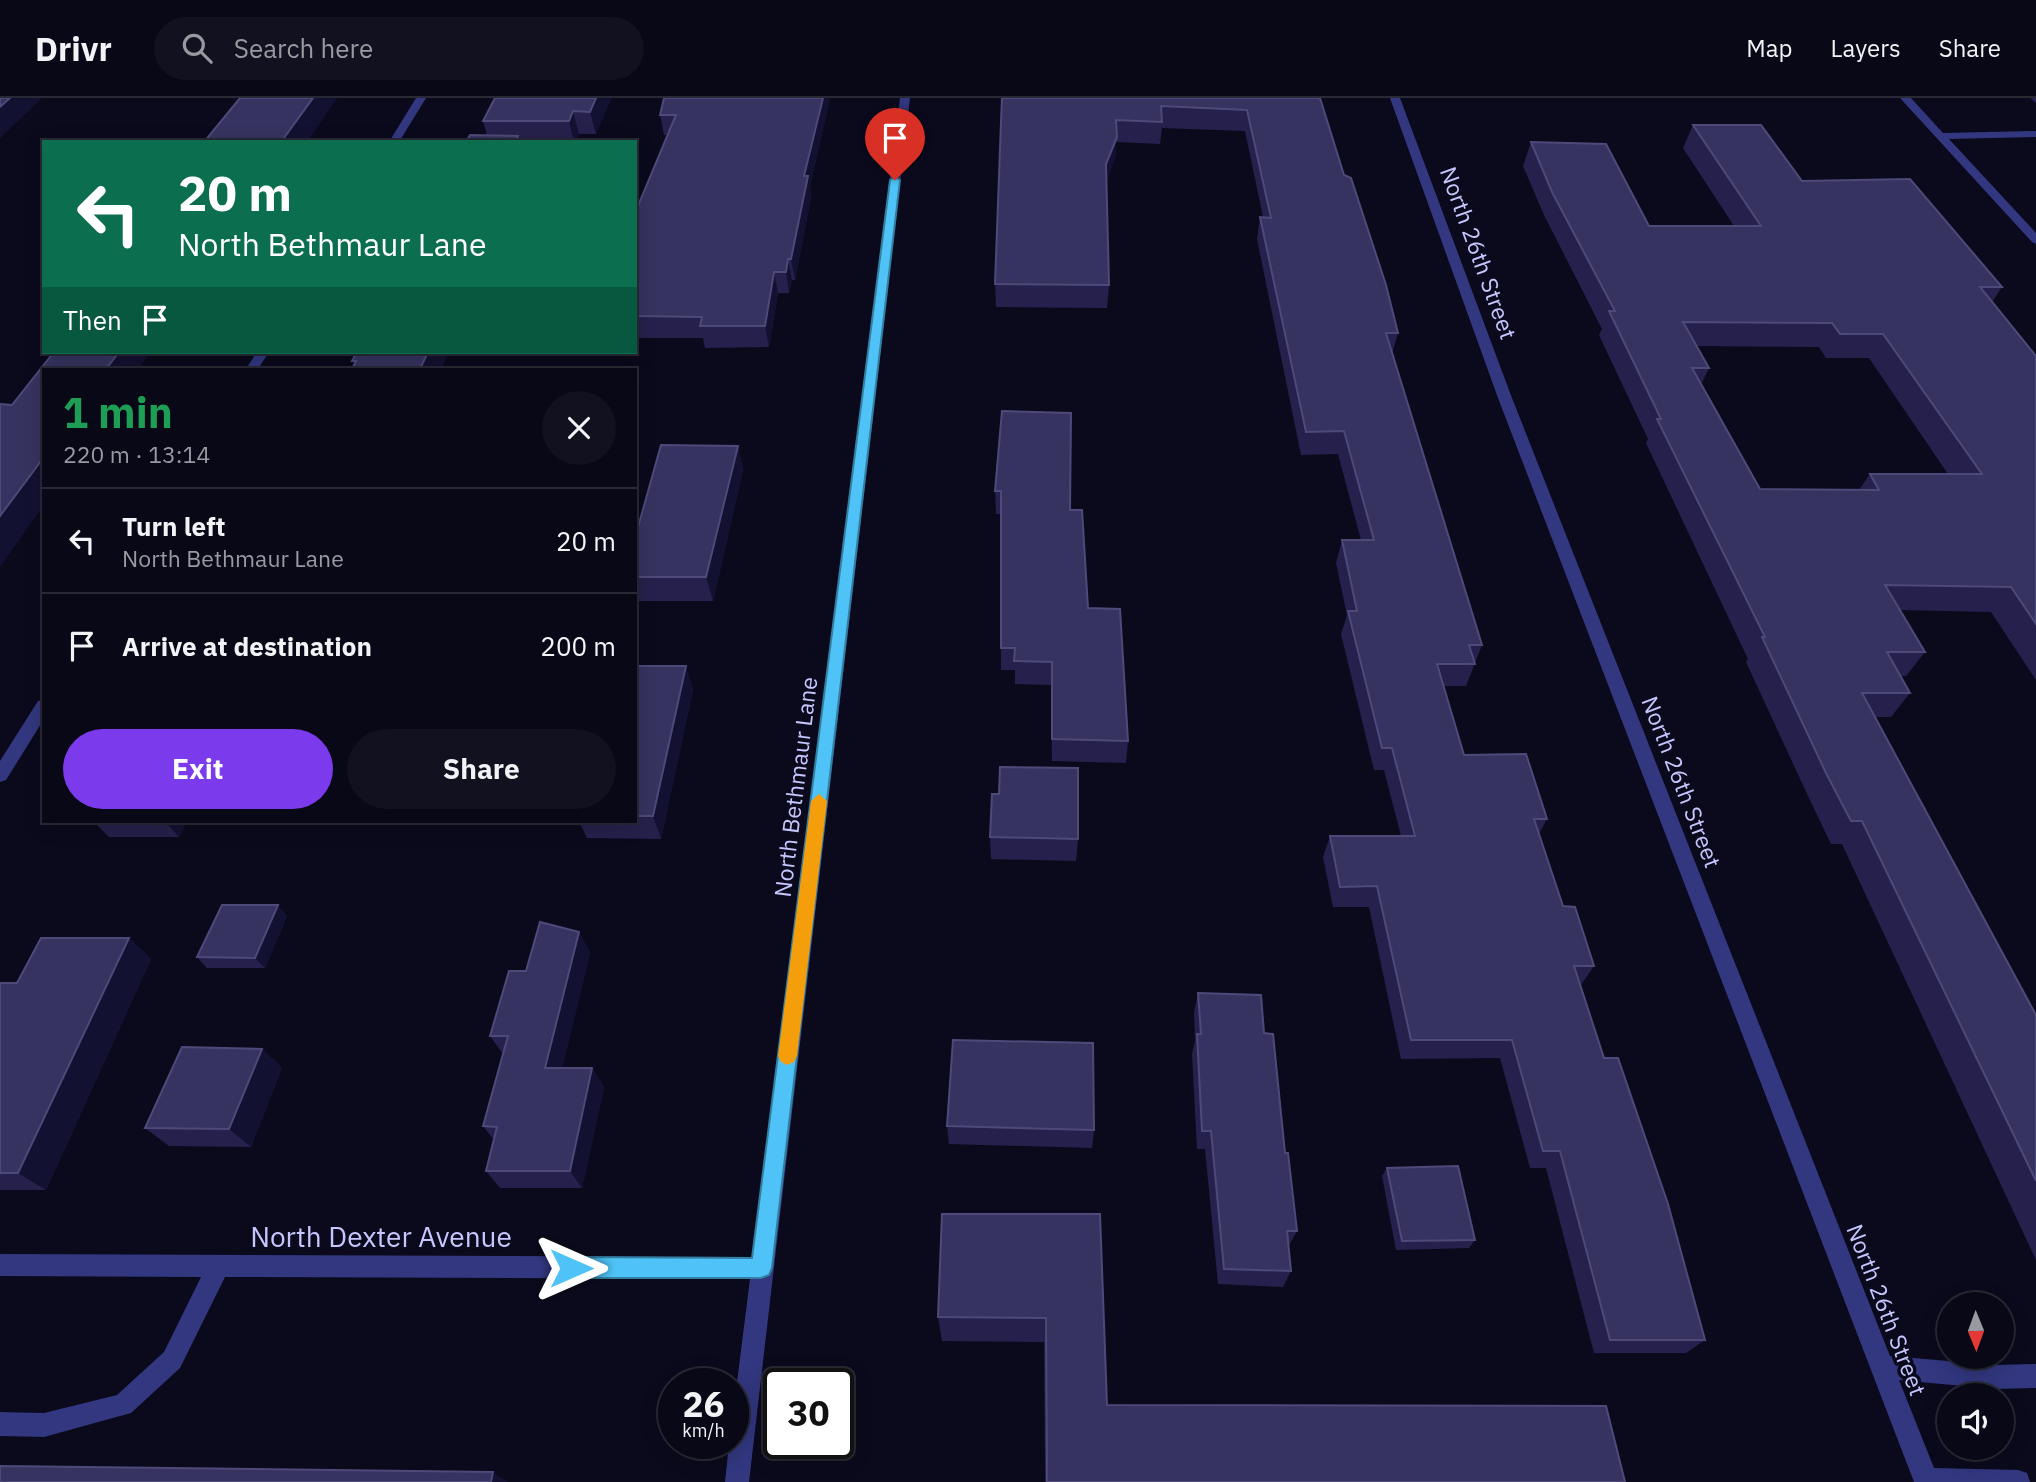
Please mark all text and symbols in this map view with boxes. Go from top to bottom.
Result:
search box [154,17,644,80]
text: Drivr [35,27,112,70]
icon: search [178,29,216,67]
text: Search here [234,31,373,65]
text: Map [1746,32,1793,64]
text: Layers [1831,32,1901,64]
text: Share [1939,32,2001,64]
pin [865,108,925,180]
icon: arrive [876,119,914,157]
text: 20 m [178,161,292,224]
street label: North 26th Street [1434,162,1524,343]
icon: left [63,168,154,259]
text: North Bethmaur Lane [178,223,487,265]
icon: arrive [136,301,174,339]
text: Then [63,303,122,337]
text: 1 min [63,385,173,440]
button: close [542,391,616,465]
text: 220 m · 13:14 [63,439,210,469]
text: Turn left [122,509,225,543]
icon: left [63,522,101,560]
text: 20 m [556,524,616,558]
text: North Bethmaur Lane [122,543,344,573]
icon: arrive [63,627,101,665]
text: Arrive at destination [122,629,372,663]
text: 200 m [540,629,616,663]
street label: North Bethmaur Lane [767,675,823,899]
street label: North 26th Street [1635,692,1728,872]
button: Exit [63,729,333,809]
button: Share [347,729,616,809]
street label: North Dexter Avenue [250,1218,512,1255]
street label: North 26th Street [1840,1220,1933,1400]
position arrow [534,1231,608,1305]
north arrow [1937,1292,2014,1368]
map controls [1937,1292,2014,1460]
speed limit sign: 30 [763,1368,854,1459]
text: 26 [682,1381,725,1427]
button: sound [1937,1383,2014,1460]
text: km/h [682,1419,725,1442]

